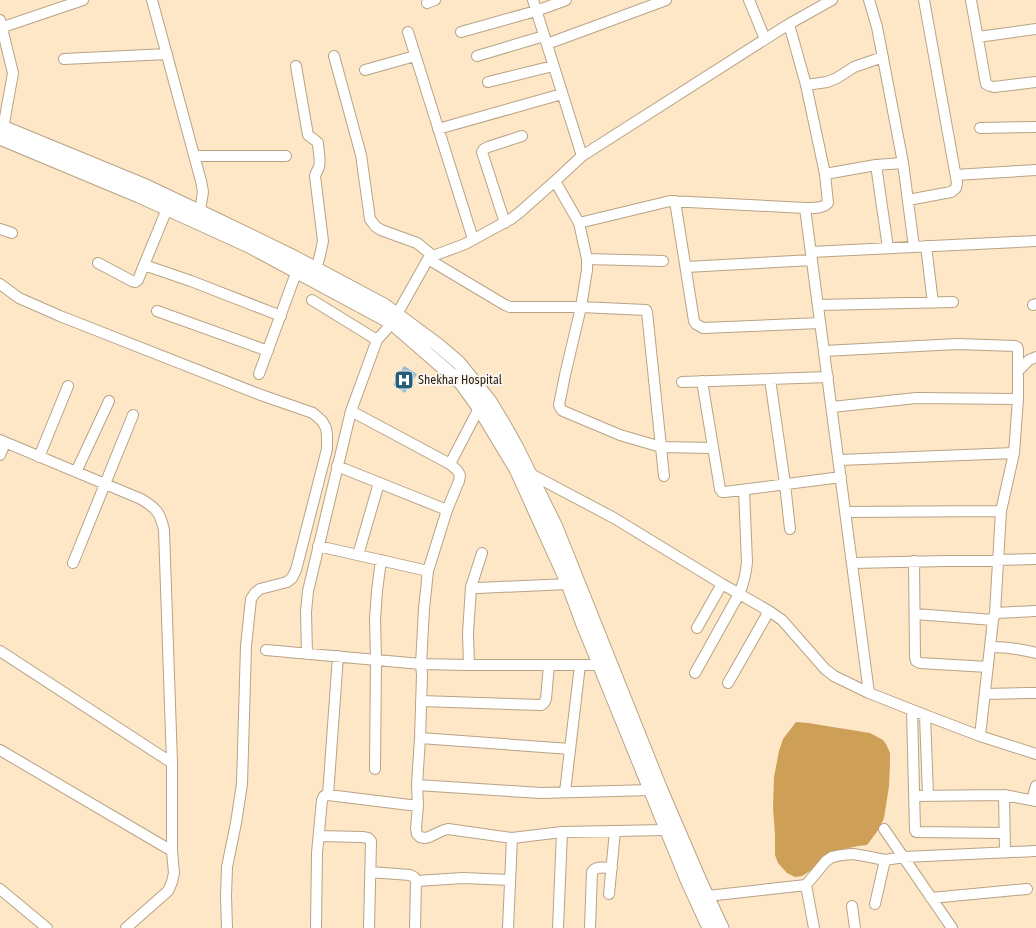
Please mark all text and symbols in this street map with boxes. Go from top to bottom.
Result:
hospital icon: Shekhar Hospital [393,369,415,391]
place label: Shekhar Hospital [418,373,502,387]

